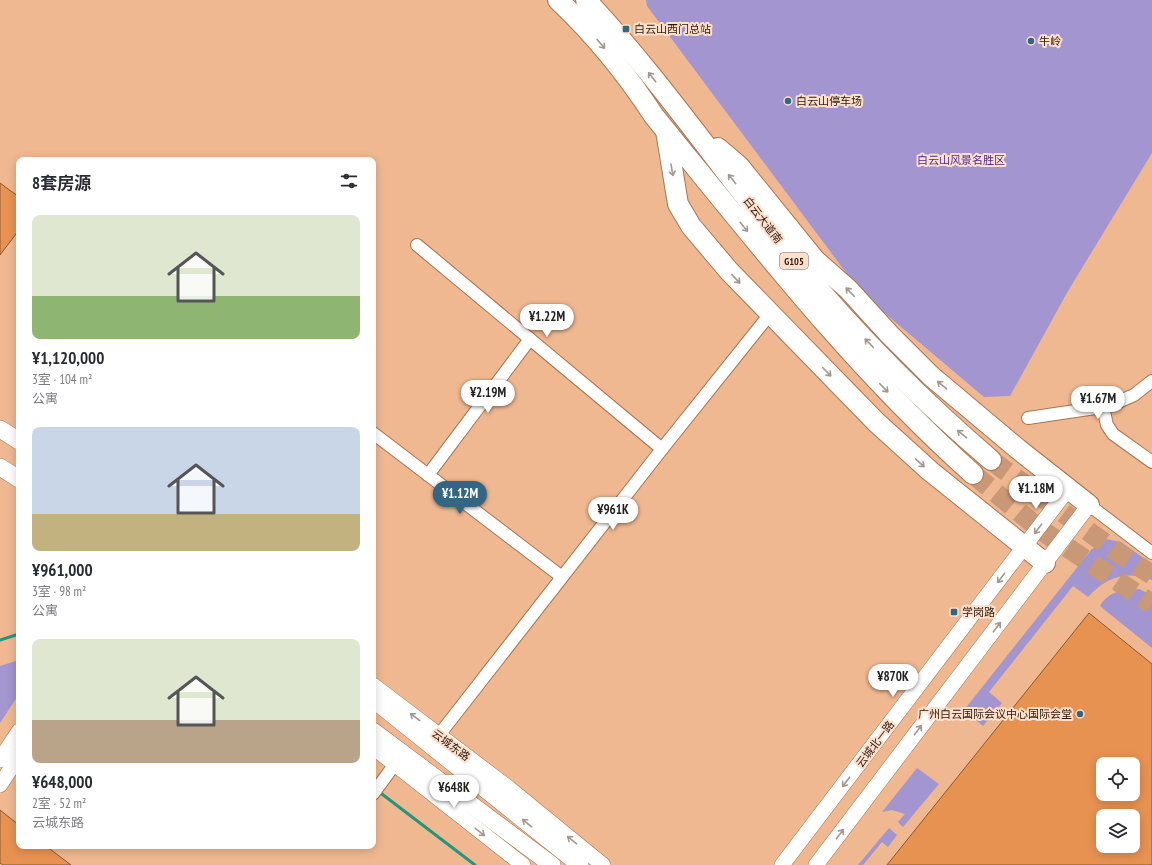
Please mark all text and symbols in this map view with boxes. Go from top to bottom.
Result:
place label: 白云山西门总站 [634,22,711,36]
marker: 白云山西门总站 [621,24,631,34]
place label: 牛岭 [1039,34,1061,48]
marker: 牛岭 [1026,36,1036,46]
one-way arrow [596,39,605,49]
one-way arrow [648,71,656,82]
place label: 白云山停车场 [796,94,862,108]
marker: 白云山停车场 [783,96,793,106]
park label: 白云山风景名胜区 [917,153,1005,167]
one-way arrow [668,163,676,176]
icon: filters [338,170,360,192]
text: 8套房源 [32,172,91,194]
one-way arrow [727,174,736,185]
street label: 白云大道南 [741,194,785,246]
one-way arrow [739,221,748,232]
icon: home [160,241,232,313]
road number: G105 [780,253,808,269]
one-way arrow [732,274,741,284]
one-way arrow [846,287,855,298]
pin: ¥1.22M [514,304,580,338]
text: ¥1.22M [529,308,565,325]
one-way arrow [864,338,874,348]
text: ¥1,120,000 [32,347,104,369]
one-way arrow [822,367,832,377]
text: 3室 · 104 m² [32,371,92,388]
pin: ¥2.19M [455,380,521,414]
one-way arrow [936,380,947,389]
one-way arrow [879,383,889,393]
text: ¥2.19M [470,384,506,401]
pin: ¥1.67M [1065,386,1131,420]
text: 公寓 [32,390,58,407]
text: ¥1.67M [1080,390,1116,407]
one-way arrow [956,430,967,439]
icon: home [160,453,232,525]
one-way arrow [915,458,925,467]
pin: ¥1.18M [1003,476,1069,510]
text: ¥1.18M [1018,480,1054,497]
pin: ¥1.12M [427,481,493,515]
text: ¥1.12M [442,485,478,502]
pin: ¥961K [585,497,641,531]
text: ¥961K [597,501,629,518]
one-way arrow [1034,524,1042,535]
text: ¥961,000 [32,559,93,581]
one-way arrow [997,573,1005,584]
text: 3室 · 98 m² [32,583,86,600]
text: 公寓 [32,602,58,619]
place label: 学岗路 [962,605,995,619]
marker: 学岗路 [949,607,959,617]
one-way arrow [993,621,1001,632]
pin: ¥870K [865,664,921,698]
icon: home [160,665,232,737]
text: ¥870K [877,668,909,685]
place label: 广州白云国际会议中心国际会堂 [918,707,1072,721]
marker: 广州白云国际会议中心国际会堂 [1075,709,1085,719]
one-way arrow [409,713,420,721]
street label: 云城北一路 [853,718,897,770]
one-way arrow [914,725,923,736]
street label: 云城东路 [429,726,473,764]
map controls [1096,757,1140,853]
button: locate [1096,757,1140,801]
text: ¥648,000 [32,771,93,793]
pin: ¥648K [426,775,482,809]
one-way arrow [842,776,850,787]
text: ¥648K [438,779,470,796]
text: 2室 · 52 m² [32,795,86,812]
button: layers [1096,809,1140,853]
text: 云城东路 [32,814,84,831]
one-way arrow [522,819,533,827]
one-way arrow [475,828,486,837]
one-way arrow [836,828,844,839]
one-way arrow [567,836,578,845]

